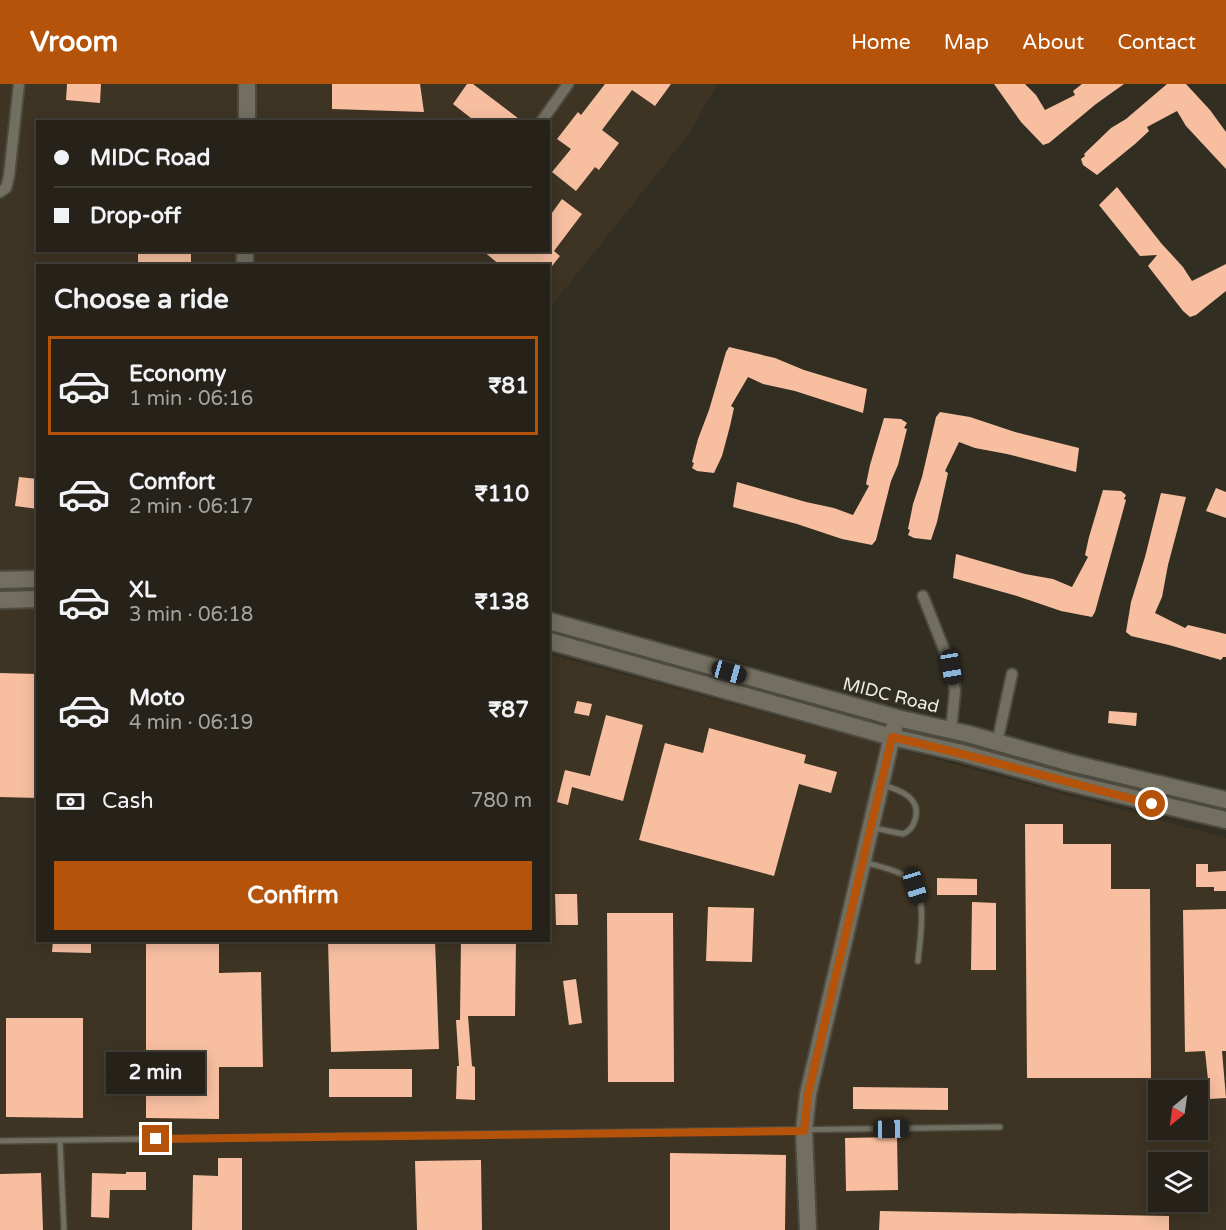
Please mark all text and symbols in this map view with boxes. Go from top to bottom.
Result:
text: Vroom [30,25,118,59]
text: Home [851,30,911,55]
text: Map [944,30,989,55]
text: About [1022,30,1084,55]
text: Contact [1117,30,1196,55]
text: MIDC Road [90,145,210,171]
text: Drop-off [90,203,181,229]
text: Choose a ride [54,283,229,316]
icon: car [57,359,111,413]
text: Economy [129,361,226,387]
text: ₹81 [488,373,529,399]
text: 1 min · 06:16 [129,387,253,411]
icon: car [57,467,111,521]
text: Comfort [129,469,215,495]
text: ₹110 [475,481,529,507]
text: 2 min · 06:17 [129,495,253,519]
icon: car [57,575,111,629]
text: XL [129,577,156,603]
text: ₹138 [475,589,529,615]
text: 3 min · 06:18 [129,603,253,627]
car [939,648,963,686]
car [709,658,749,686]
street label: MIDC Road [841,672,941,718]
icon: car [57,683,111,737]
text: Moto [129,685,185,711]
text: ₹87 [488,697,529,723]
text: 4 min · 06:19 [129,711,253,735]
icon: cash [54,785,87,818]
text: Cash [102,788,154,814]
text: 780 m [471,789,532,813]
route start [1138,790,1165,817]
button: Confirm [54,861,532,930]
car [901,866,929,906]
callout: 2 min [106,1052,206,1094]
text: 2 min [129,1061,182,1085]
north arrow [1148,1080,1208,1140]
map controls [1148,1080,1208,1212]
car [873,1120,909,1138]
route end [142,1125,169,1152]
button: layers [1148,1152,1208,1212]

